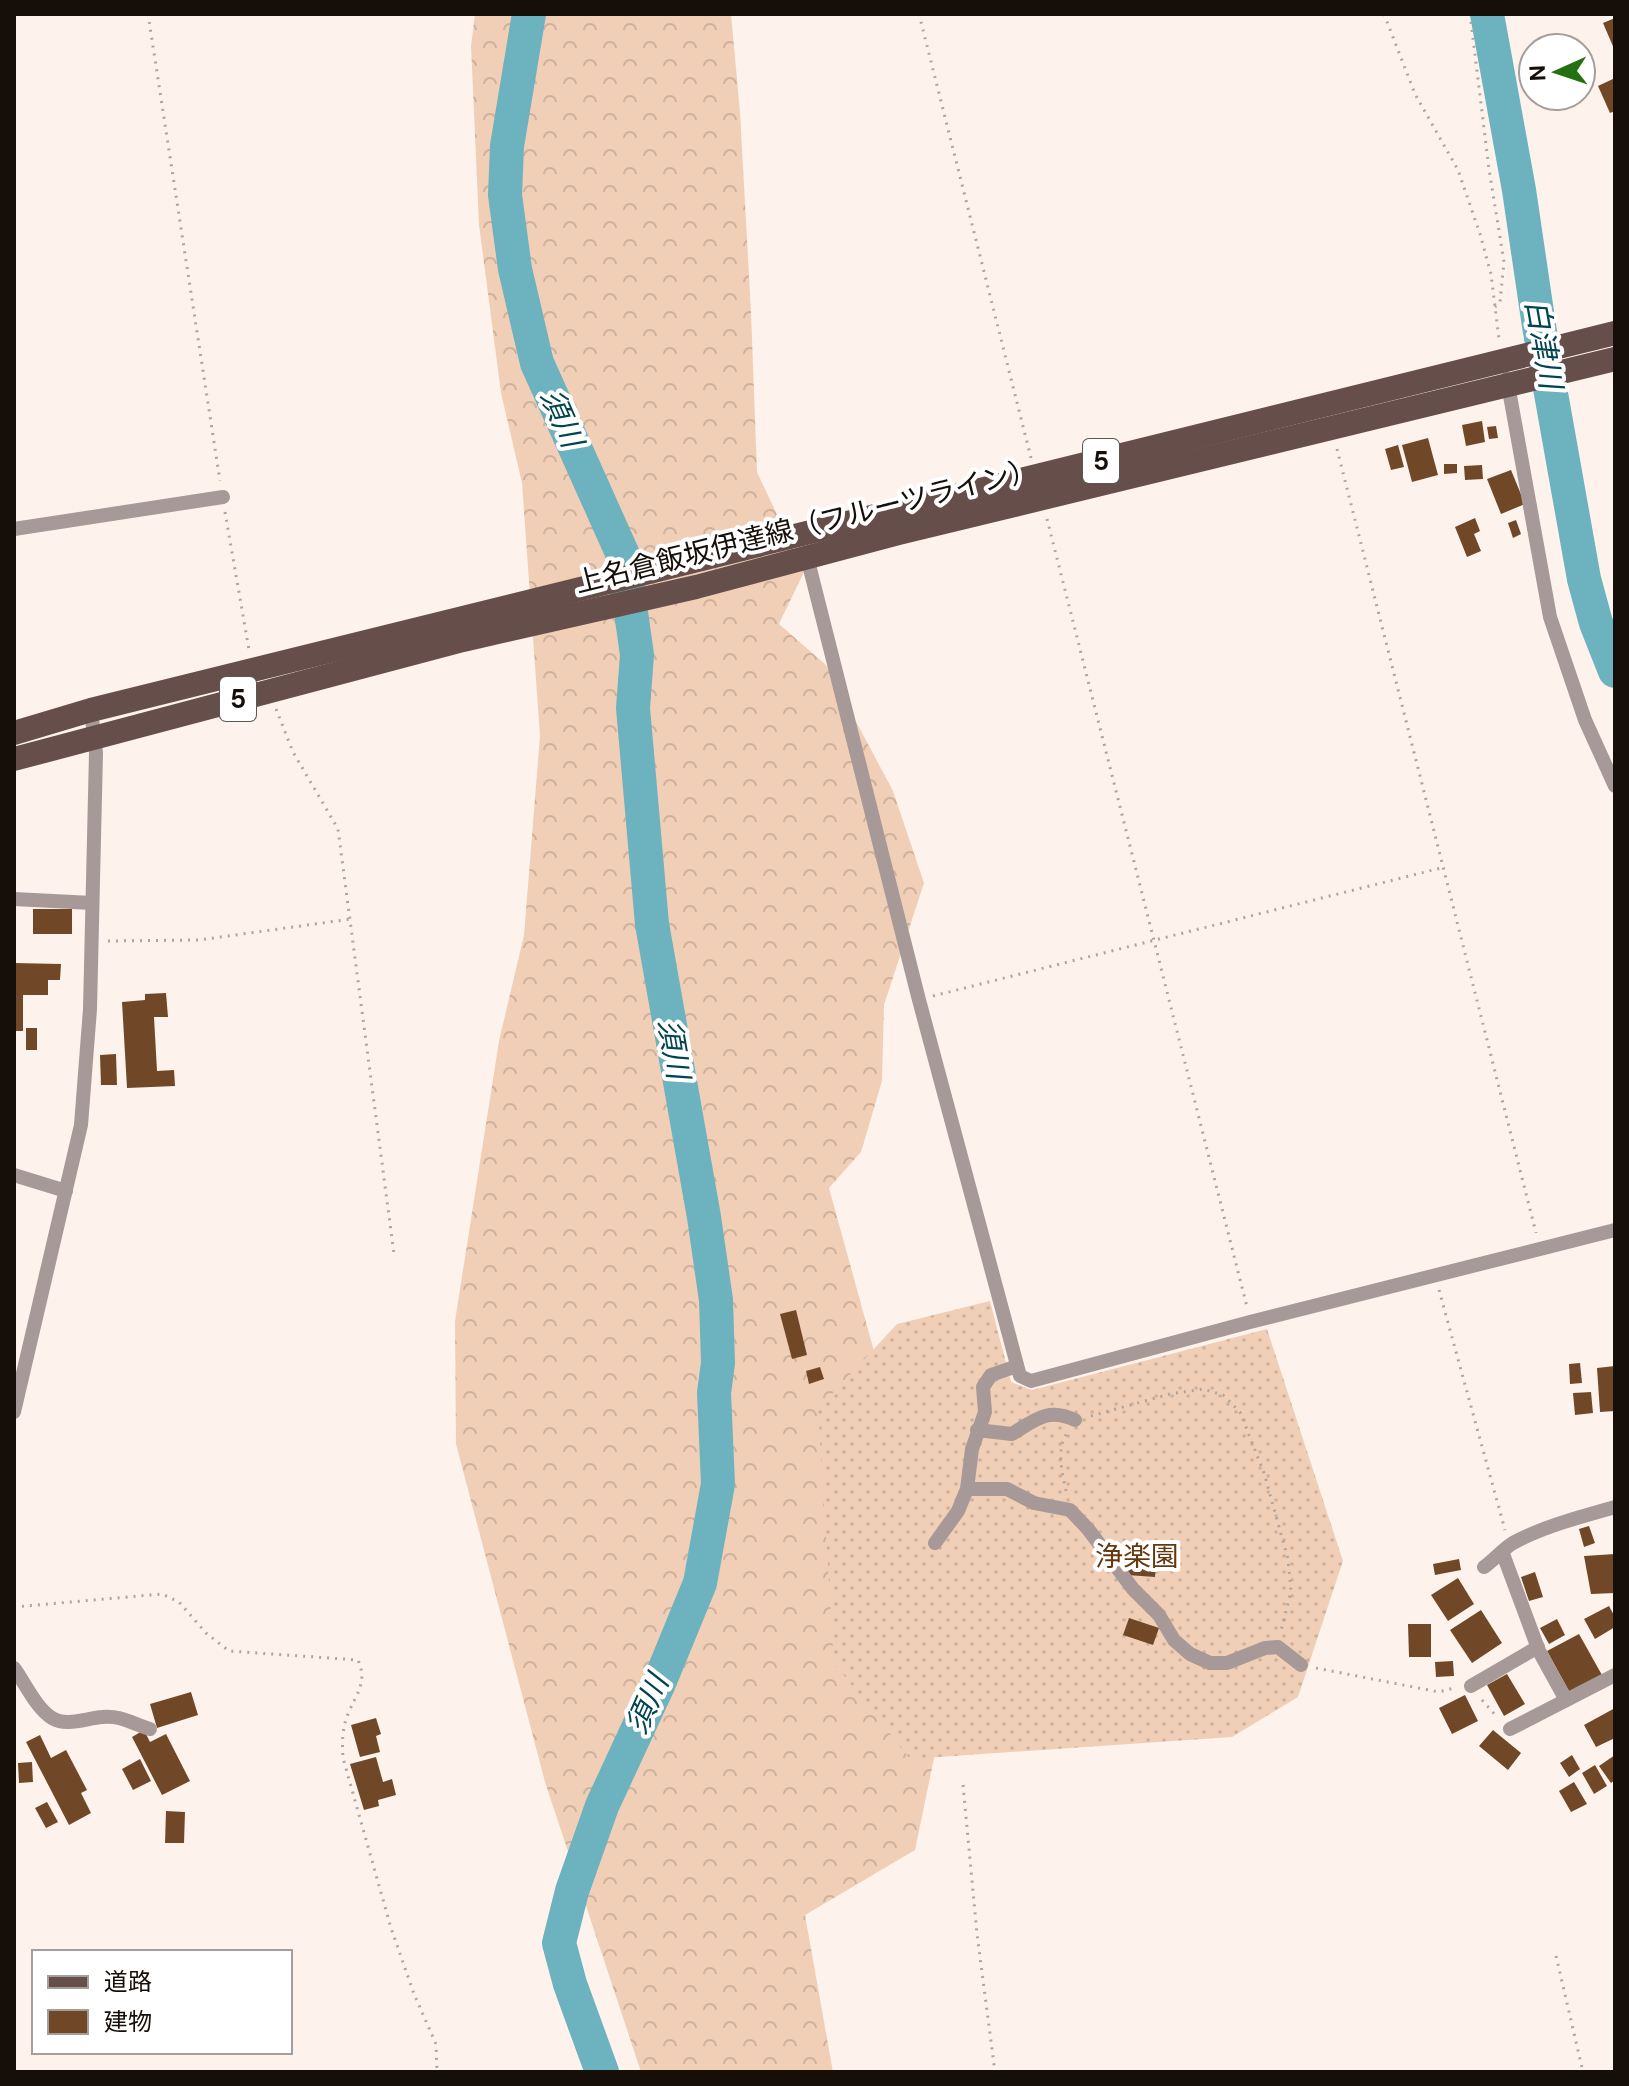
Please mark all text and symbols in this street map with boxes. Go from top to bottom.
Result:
north arrow [1517,32,1597,112]
text: N [1523,64,1552,82]
water label: 白津川 [1517,296,1572,395]
water label: 須川 [532,383,593,456]
road number: 5 [1083,439,1119,483]
street label: 上名倉飯坂伊達線（フルーツライン） [571,451,1041,601]
road number: 5 [220,677,256,721]
water label: 須川 [650,1016,699,1085]
park label: 浄楽園 [1095,1538,1179,1575]
water label: 須川 [617,1666,678,1739]
legend [32,1950,292,2054]
text: 道路 [104,1966,152,1997]
text: 建物 [104,2006,152,2037]

